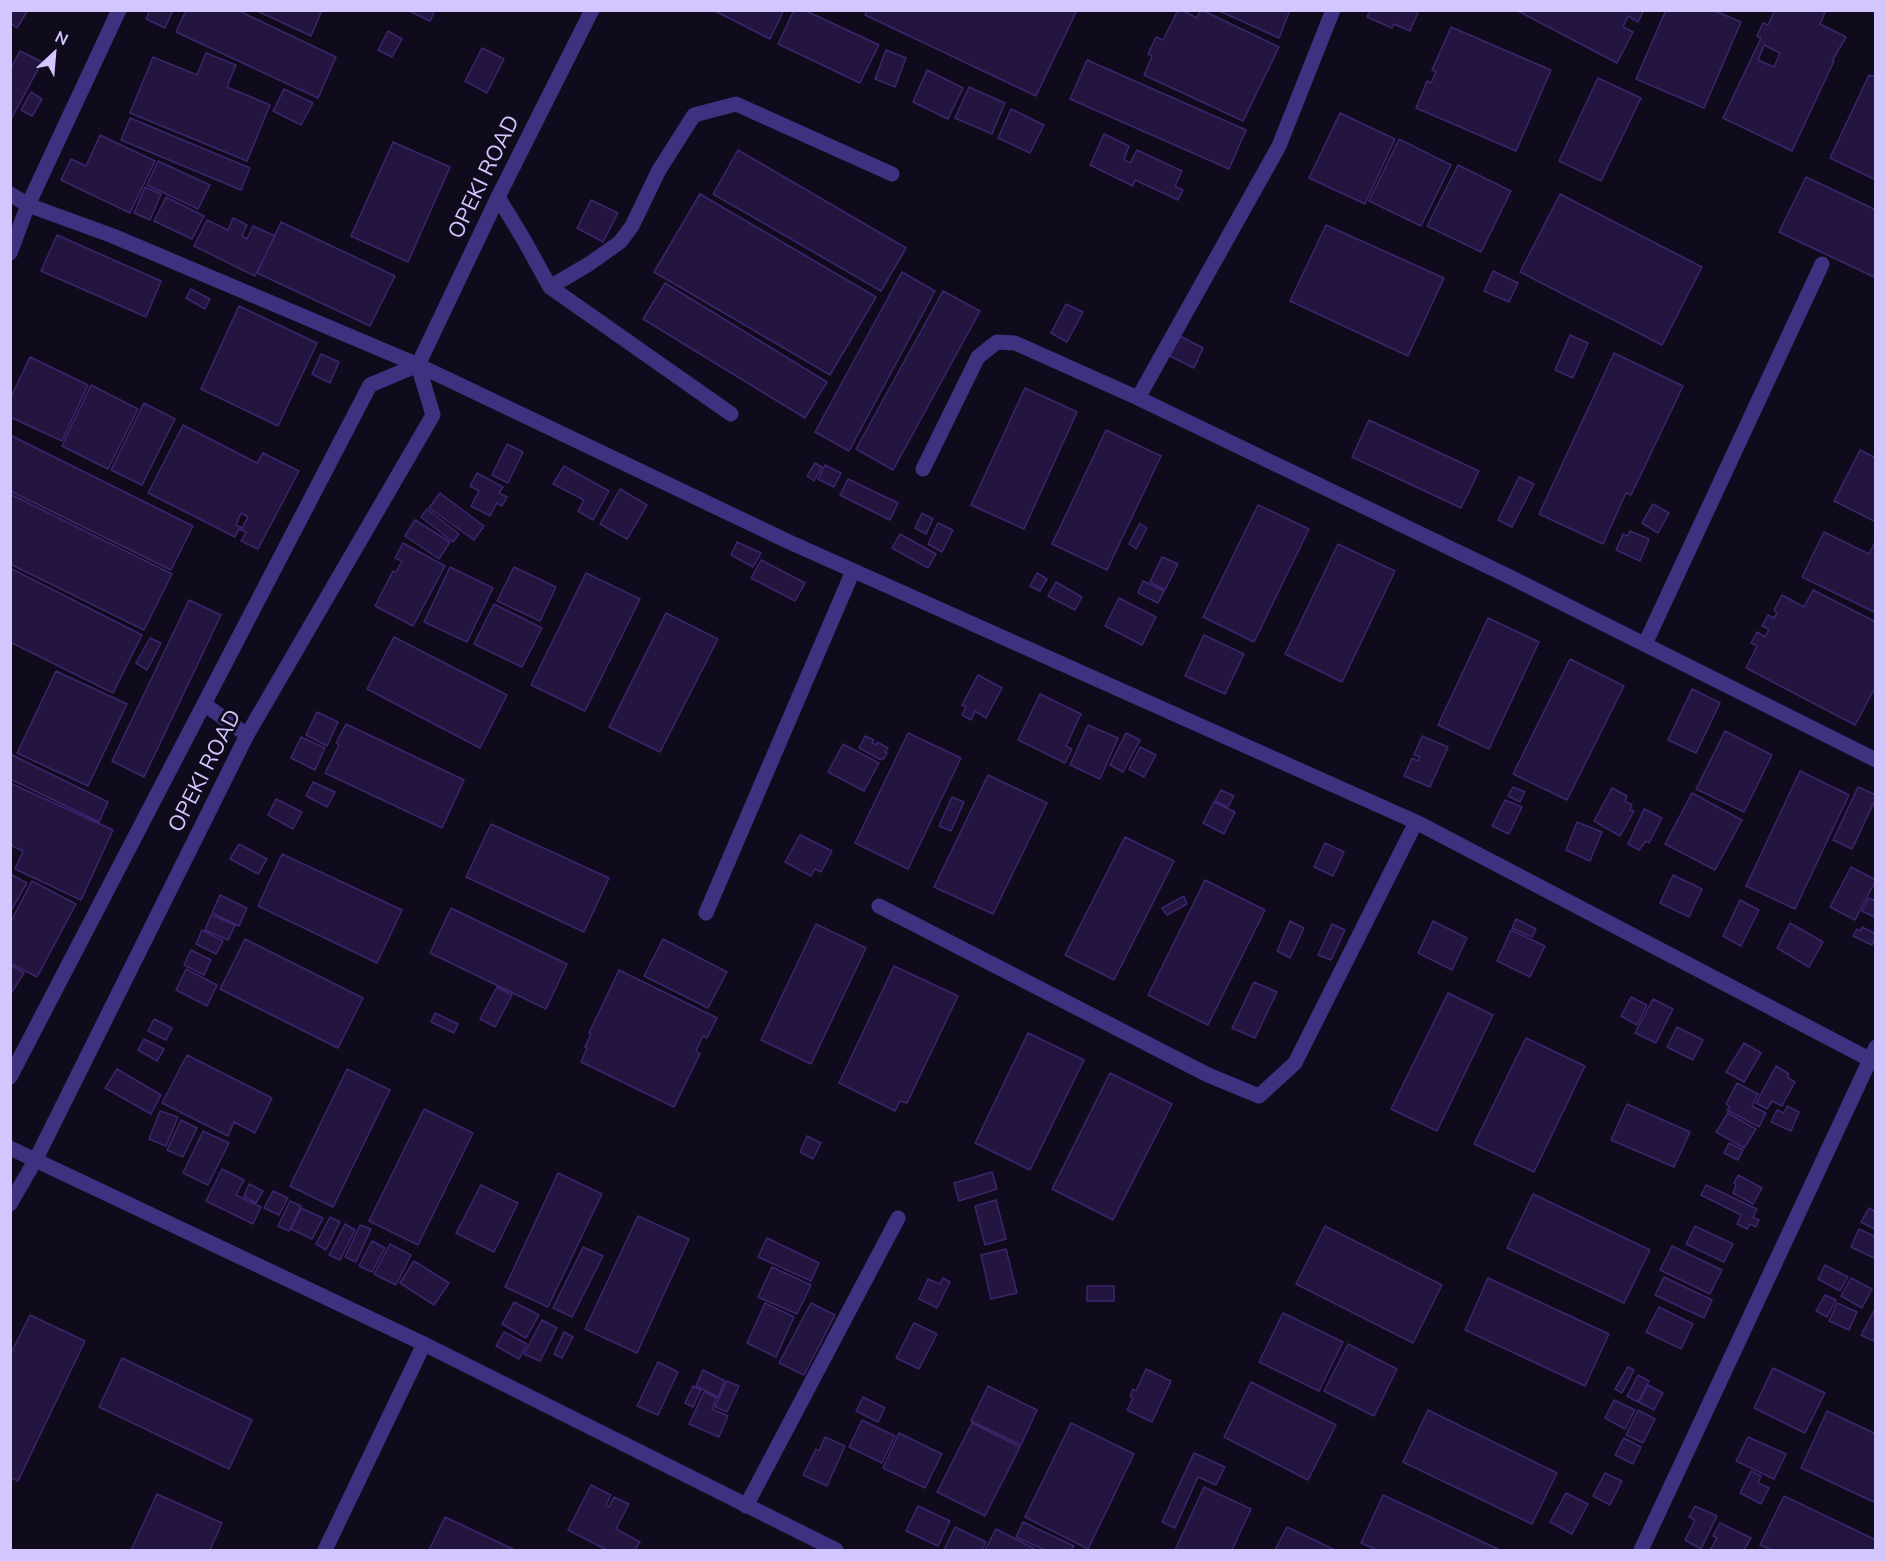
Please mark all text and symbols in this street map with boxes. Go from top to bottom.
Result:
north arrow [24,24,84,84]
text: N [52,26,72,49]
street label: OPEKI ROAD [443,111,525,243]
street label: OPEKI ROAD [163,705,247,837]

